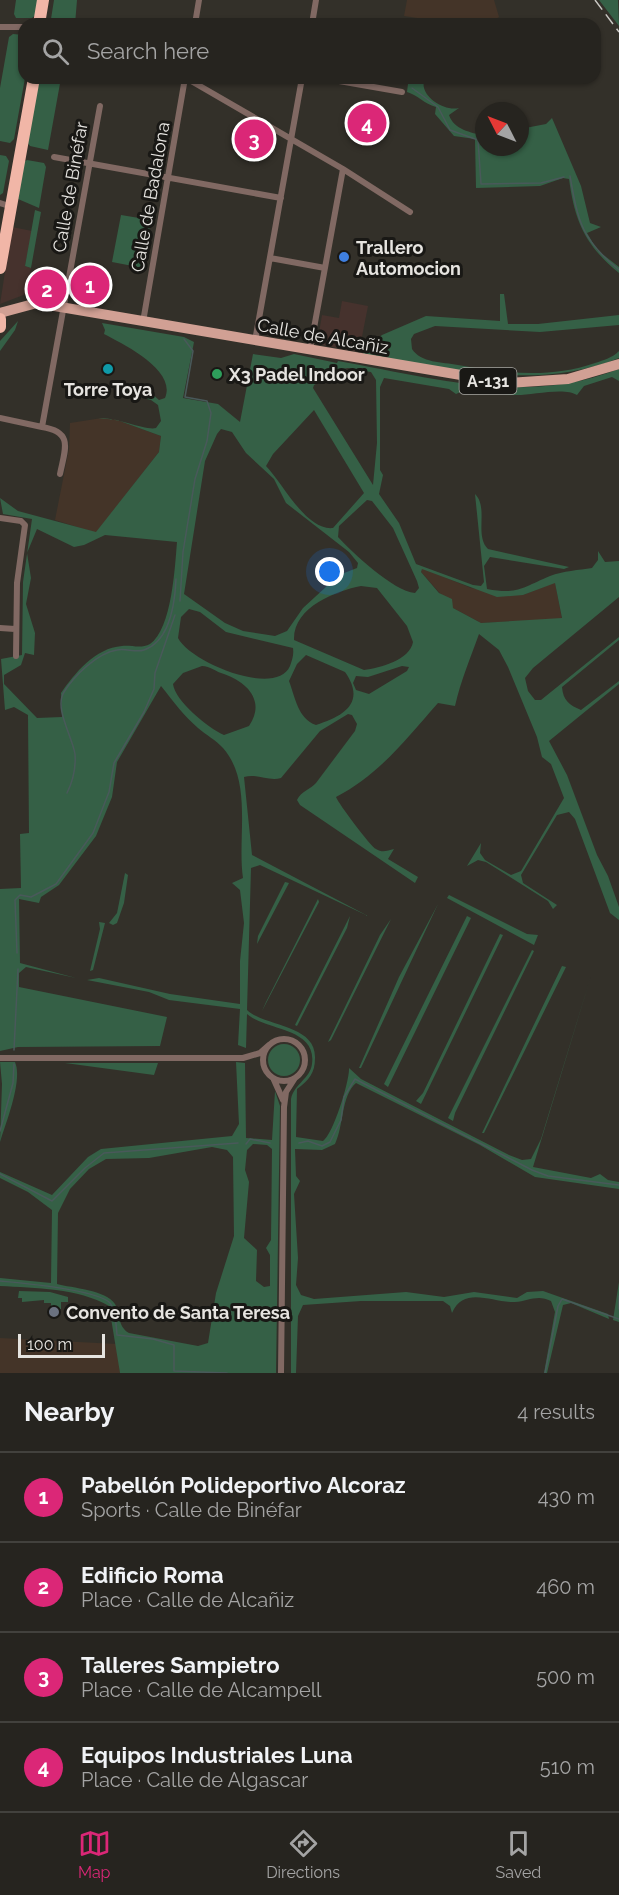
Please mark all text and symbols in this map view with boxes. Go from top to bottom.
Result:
search box [18,18,601,84]
icon: search [39,35,72,68]
text: Search here [87,38,209,64]
pin: 4 [348,100,386,146]
north arrow [475,102,529,156]
pin: 3 [234,116,274,162]
street label: Calle de Binéfar [48,119,92,254]
street label: Calle de Badalona [126,120,174,274]
place label: Trallero Automocion [356,237,461,279]
marker: Trallero Automocion [337,250,351,264]
pin: 1 [70,262,110,308]
pin: 2 [28,266,66,312]
street label: Calle de Alcañiz [256,314,390,358]
marker: Torre Toya [101,362,115,376]
place label: X3 Padel Indoor [228,364,365,385]
marker: X3 Padel Indoor [210,367,224,381]
road number: A-131 [460,368,516,394]
place label: Torre Toya [64,379,152,400]
your location [315,557,344,586]
place label: Convento de Santa Teresa [66,1302,290,1323]
marker: Convento de Santa Teresa [47,1305,61,1319]
scale bar [18,1331,105,1358]
text: 100 m [27,1335,72,1354]
text: Nearby [24,1397,114,1427]
text: 4 results [517,1400,595,1424]
text: Pabellón Polideportivo Alcoraz [81,1472,406,1498]
text: 1 [39,1485,48,1509]
text: 430 m [538,1485,595,1509]
text: Sports · Calle de Binéfar [81,1498,302,1522]
text: Edificio Roma [81,1562,224,1588]
text: 2 [38,1575,49,1599]
text: 460 m [536,1575,595,1599]
text: Place · Calle de Alcañiz [81,1588,294,1612]
text: Talleres Sampietro [81,1652,280,1678]
text: 3 [38,1665,49,1689]
text: 500 m [536,1665,595,1689]
text: Place · Calle de Alcampell [81,1678,322,1702]
text: Equipos Industriales Luna [81,1742,353,1768]
text: 4 [38,1755,49,1779]
text: 510 m [540,1755,595,1779]
text: Place · Calle de Algascar [81,1768,308,1792]
tab: Map [78,1827,111,1882]
tab: Directions [266,1827,340,1882]
tab: Saved [495,1827,541,1882]

